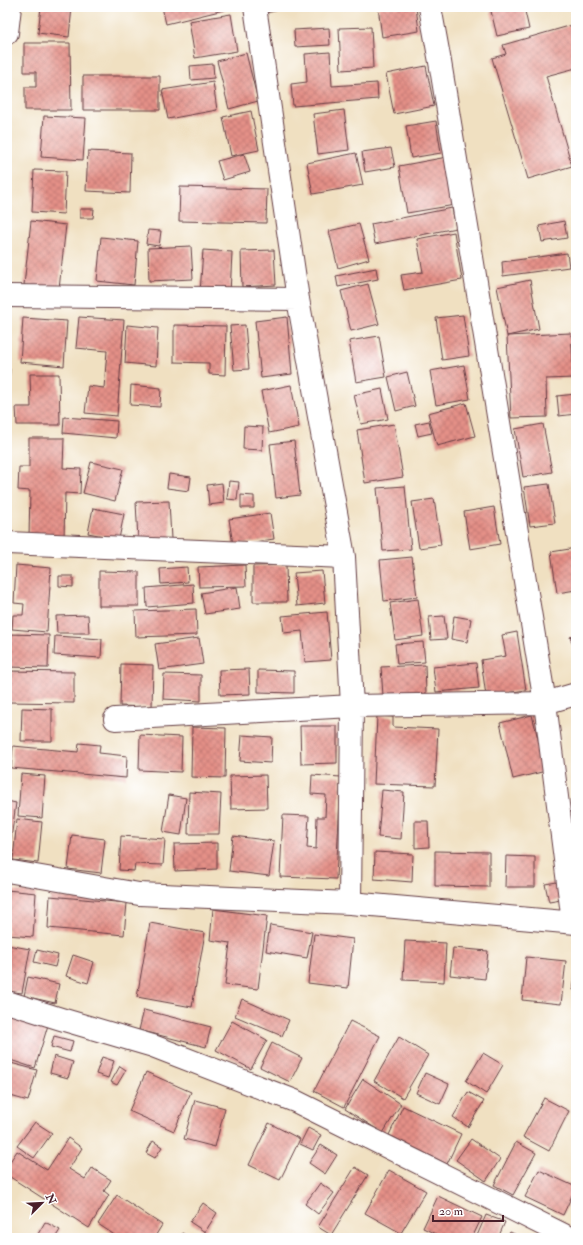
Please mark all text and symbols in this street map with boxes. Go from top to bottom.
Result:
north arrow [22,1183,62,1223]
text: N [42,1191,59,1207]
scale bar [433,1197,503,1223]
text: 20 m [439,1204,464,1219]

